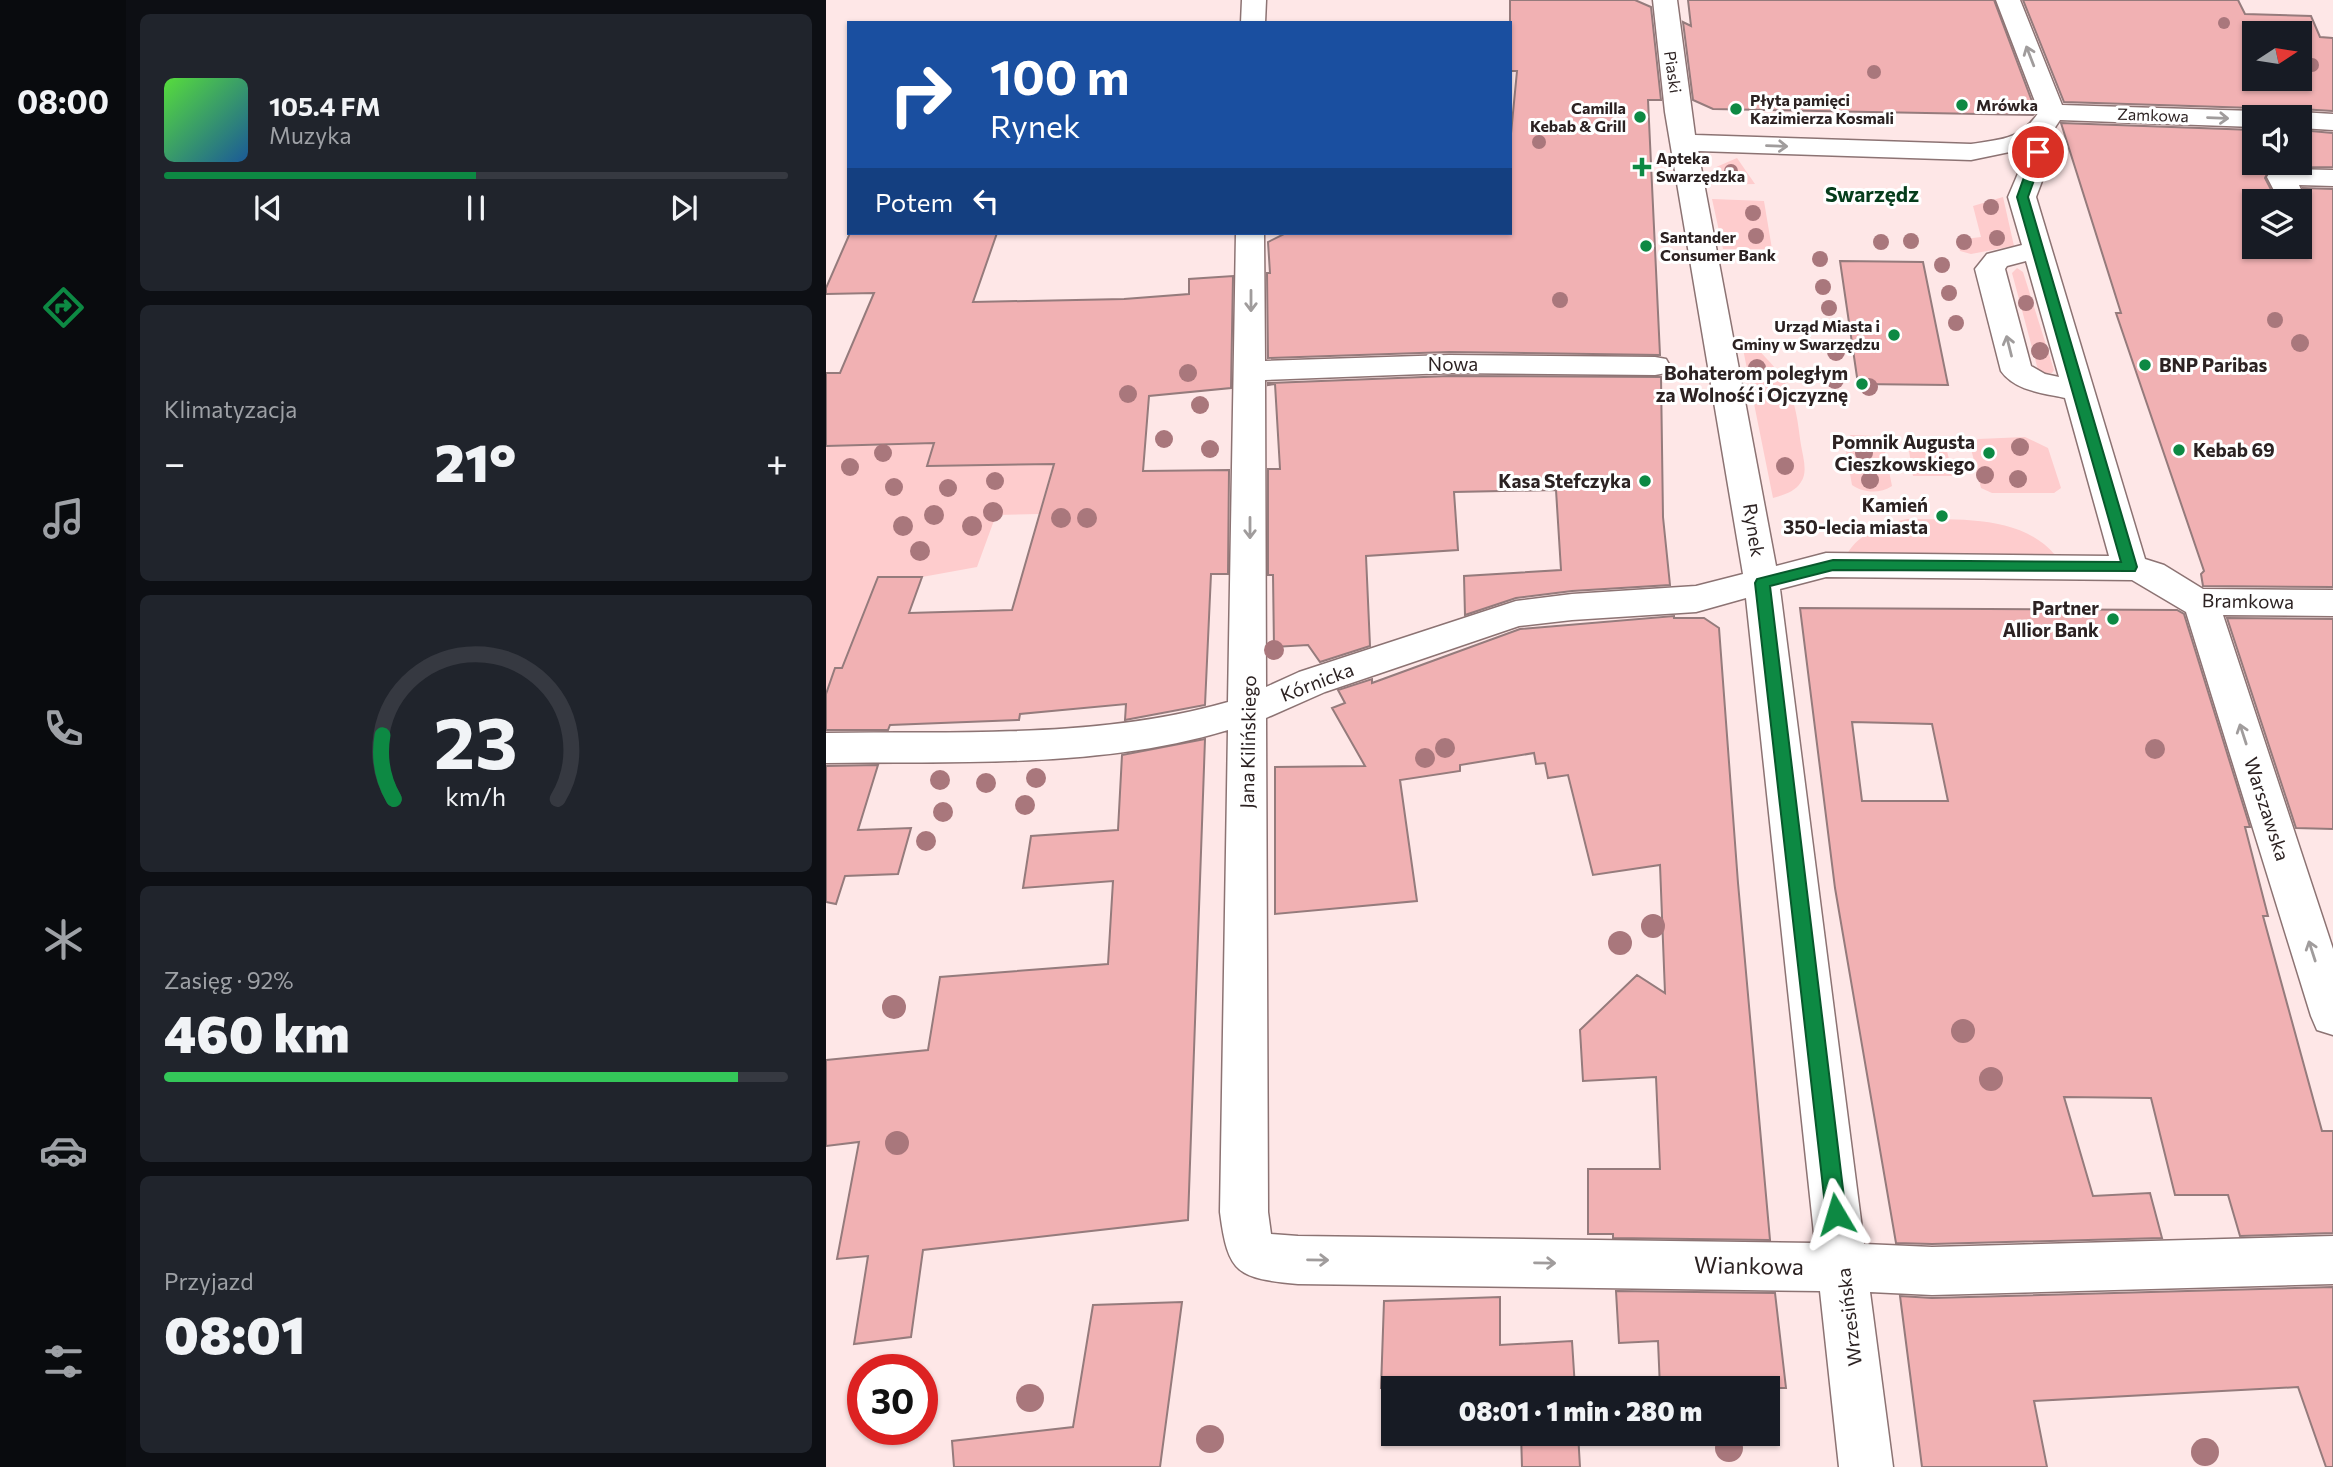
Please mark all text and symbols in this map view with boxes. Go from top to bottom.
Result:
north arrow [2242,21,2312,91]
map controls [2242,21,2312,259]
text: 100 m [990,45,1129,105]
one-way arrow [2023,46,2036,67]
icon: right [875,49,966,140]
street label: Piaski [1661,50,1686,94]
text: 08:00 [17,81,109,121]
text: 105.4 FM [269,90,381,121]
place label: Płyta pamięci Kazimierza Kosmali [1750,90,1894,127]
place label: Mrówka [1976,95,2038,114]
marker: Mrówka [1954,97,1970,113]
place label: Camilla Kebab & Grill [1530,98,1626,135]
marker: Płyta pamięci Kazimierza Kosmali [1728,101,1744,117]
street label: Zamkowa [2117,104,2189,125]
text: Rynek [990,105,1080,145]
button: sound [2242,105,2312,175]
marker: Camilla Kebab & Grill [1632,109,1648,125]
one-way arrow [2207,111,2230,124]
text: Muzyka [269,121,352,149]
pin [2008,122,2068,182]
icon: arrive [2019,133,2057,171]
one-way arrow [1765,139,1788,153]
place label: Apteka Swarzędzka [1656,148,1745,185]
marker: Apteka Swarzędzka [1634,159,1650,175]
district label: Swarzędz [1825,181,1919,206]
icon: left [967,182,1005,220]
text: Potem [875,186,953,217]
icon: previous [249,189,287,227]
icon: pause [457,189,495,227]
icon: next [665,189,703,227]
button: layers [2242,189,2312,259]
place label: Santander Consumer Bank [1660,227,1777,264]
marker: Santander Consumer Bank [1638,238,1654,254]
icon: directions [39,283,88,332]
one-way arrow [1244,289,1258,312]
place label: Urząd Miasta i Gminy w Swarzędzu [1732,316,1880,353]
marker: Urząd Miasta i Gminy w Swarzędzu [1886,327,1902,343]
one-way arrow [2002,335,2015,358]
street label: Nowa [1428,352,1478,375]
place label: BNP Paribas [2159,353,2268,376]
marker: BNP Paribas [2137,357,2153,373]
place label: Bohaterom poległym za Wolność i Ojczyznę [1656,361,1848,406]
marker: Bohaterom poległym za Wolność i Ojczyznę [1854,376,1870,392]
text: Klimatyzacja [164,395,297,423]
text: 21° [435,429,516,493]
place label: Pomnik Augusta Cieszkowskiego [1832,430,1975,475]
text: − [164,438,186,485]
text: + [766,438,788,485]
place label: Kebab 69 [2193,438,2275,461]
marker: Kebab 69 [2171,442,2187,458]
marker: Pomnik Augusta Cieszkowskiego [1981,445,1997,461]
place label: Kasa Stefczyka [1498,469,1631,492]
marker: Kasa Stefczyka [1637,473,1653,489]
place label: Kamień 350-lecia miasta [1783,493,1928,538]
icon: music [39,494,88,543]
street label: Rynek [1739,502,1770,558]
marker: Kamień 350-lecia miasta [1934,508,1950,524]
one-way arrow [1243,517,1257,540]
street label: Bramkowa [2202,588,2294,613]
place label: Partner Allior Bank [2002,596,2099,641]
marker: Partner Allior Bank [2105,611,2121,627]
street label: Kórnicka [1277,657,1357,706]
street label: Jana Kilińskiego [1235,675,1260,809]
text: 23 [434,696,518,785]
icon: phone [39,704,88,753]
one-way arrow [2236,724,2248,746]
street label: Warszawska [2240,754,2295,863]
text: km/h [446,781,506,811]
icon: climate [39,915,88,964]
one-way arrow [2305,940,2318,962]
text: Zasięg · 92% [164,966,294,994]
text: 460 km [164,1000,350,1064]
icon: car [39,1126,88,1175]
position arrow [1799,1177,1873,1251]
street label: Wiankowa [1694,1250,1804,1280]
one-way arrow [1306,1253,1329,1267]
one-way arrow [1533,1256,1556,1270]
text: Przyjazd [164,1267,254,1295]
street label: Wrzesińska [1831,1267,1866,1367]
text: 08:01 [164,1301,305,1365]
icon: filters [39,1337,88,1386]
speed limit sign: 30 [847,1354,938,1445]
text: 08:01 · 1 min · 280 m [1459,1395,1702,1426]

